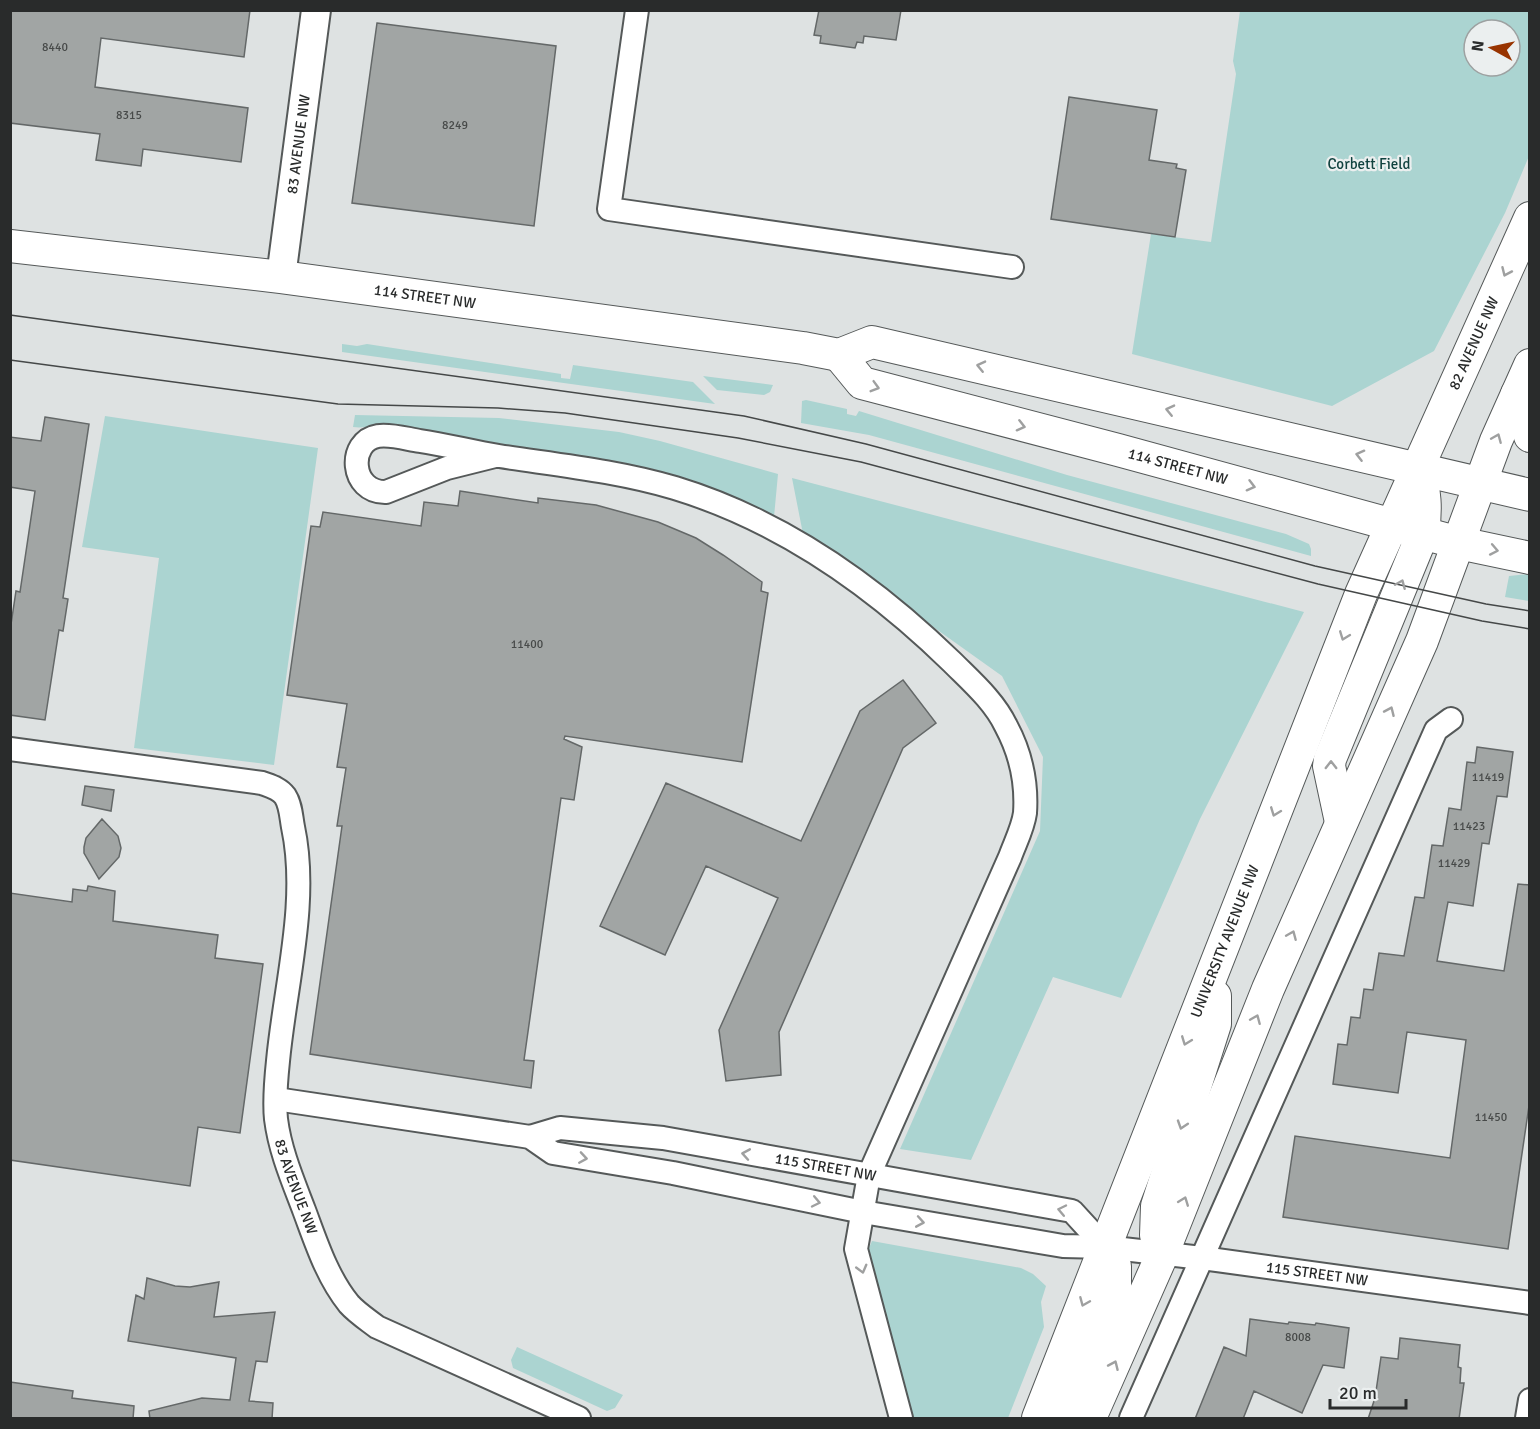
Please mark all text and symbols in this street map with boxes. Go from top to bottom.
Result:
north arrow [1462,18,1522,78]
text: N [1467,39,1489,53]
house number: 8440 [42,40,68,55]
street label: 83 AVENUE NW [283,93,314,195]
house number: 8315 [116,108,142,123]
house number: 8249 [442,118,468,133]
park label: Corbett Field [1327,155,1411,173]
one-way arrow [1501,265,1513,276]
street label: 114 STREET NW [373,281,477,312]
street label: 82 AVENUE NW [1445,294,1503,393]
one-way arrow [976,360,986,373]
one-way arrow [869,380,880,392]
one-way arrow [1166,404,1176,417]
one-way arrow [1016,418,1026,431]
one-way arrow [1490,434,1502,445]
street label: 114 STREET NW [1126,444,1230,489]
one-way arrow [1355,449,1365,462]
one-way arrow [1246,478,1256,491]
one-way arrow [1489,543,1499,556]
one-way arrow [1394,579,1406,590]
one-way arrow [1339,630,1351,641]
house number: 11400 [511,637,543,652]
one-way arrow [1383,707,1395,718]
one-way arrow [1325,760,1337,769]
house number: 11419 [1472,770,1504,785]
one-way arrow [1270,806,1282,817]
house number: 11423 [1453,819,1485,834]
house number: 11429 [1438,856,1470,871]
street label: UNIVERSITY AVENUE NW [1187,862,1263,1020]
one-way arrow [1285,931,1297,942]
one-way arrow [1249,1015,1261,1026]
one-way arrow [1180,1035,1193,1046]
house number: 11450 [1475,1110,1507,1125]
one-way arrow [1177,1119,1189,1130]
street label: 83 AVENUE NW [271,1137,321,1237]
one-way arrow [742,1148,751,1160]
street label: 115 STREET NW [774,1149,878,1185]
one-way arrow [578,1151,587,1163]
one-way arrow [810,1195,820,1208]
one-way arrow [1177,1196,1189,1207]
one-way arrow [1057,1204,1067,1217]
one-way arrow [916,1215,925,1227]
street label: 115 STREET NW [1265,1258,1369,1290]
one-way arrow [854,1264,867,1274]
one-way arrow [1079,1295,1091,1306]
house number: 8008 [1285,1330,1311,1345]
one-way arrow [1107,1360,1119,1371]
scale bar [1330,1372,1406,1410]
text: 20 m [1339,1382,1377,1404]

